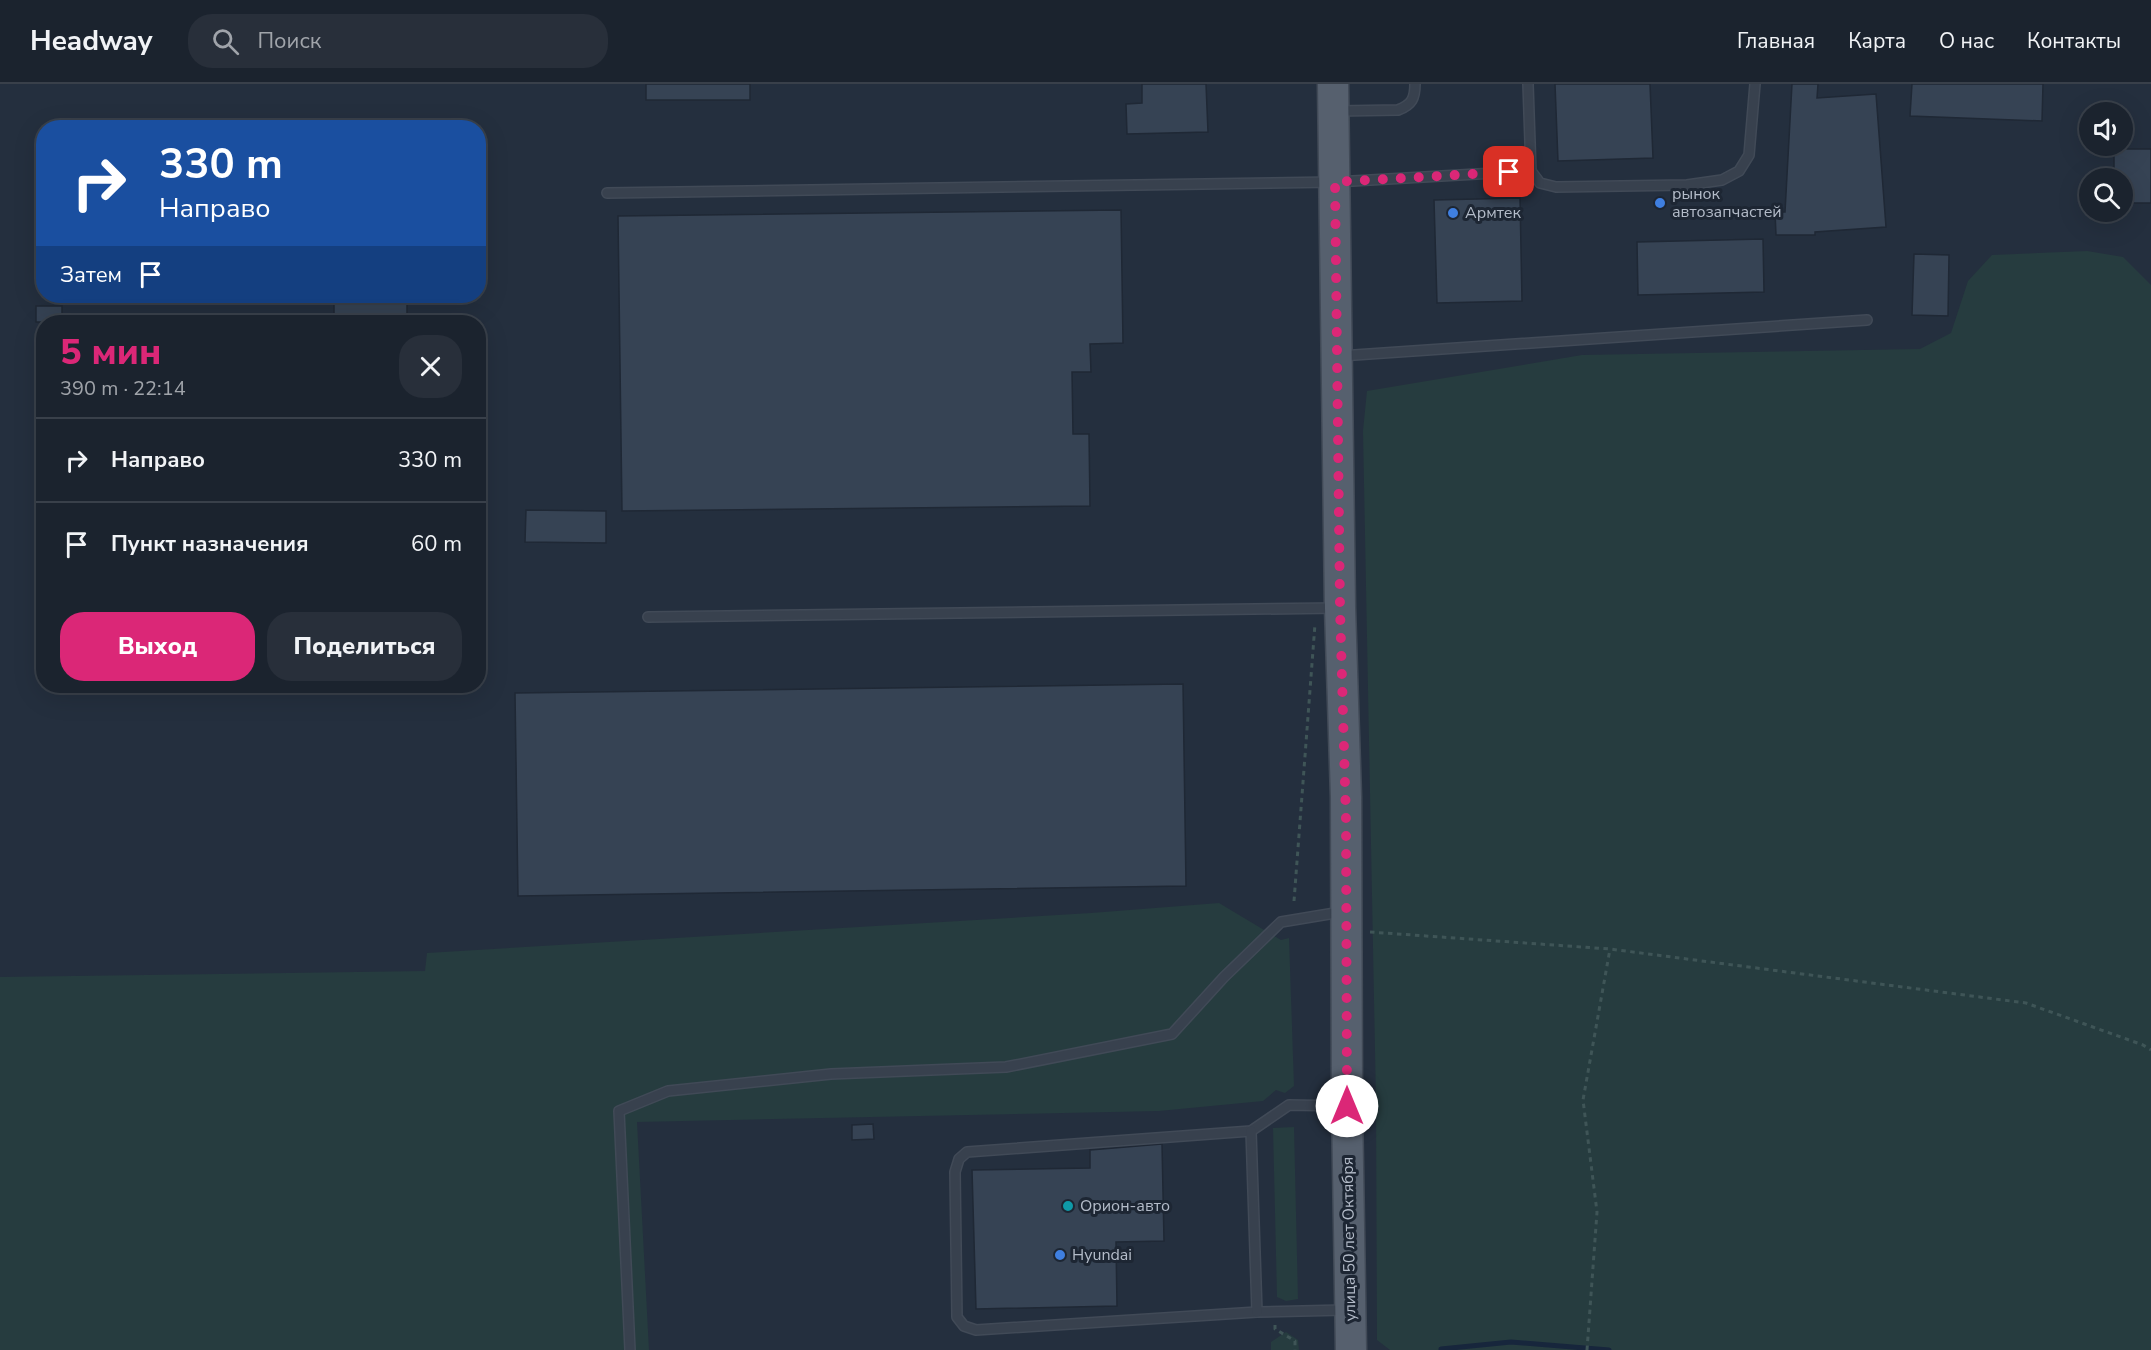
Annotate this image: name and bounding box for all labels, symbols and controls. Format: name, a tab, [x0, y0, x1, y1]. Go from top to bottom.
search box	[188, 14, 608, 68]
text: Headway	[30, 22, 152, 60]
icon: search	[209, 25, 242, 58]
text: Поиск	[257, 26, 321, 56]
text: Главная	[1737, 27, 1815, 55]
text: Карта	[1848, 27, 1906, 55]
text: О нас	[1939, 27, 1994, 55]
text: Контакты	[2027, 27, 2121, 55]
map controls	[2079, 102, 2133, 222]
button: sound	[2079, 102, 2133, 156]
text: 330 m	[159, 136, 283, 193]
icon: right	[60, 144, 138, 222]
pin	[1483, 146, 1534, 197]
icon: arrive	[1492, 155, 1525, 188]
button: search	[2079, 168, 2133, 222]
place label: рынок автозапчастей	[1672, 183, 1782, 223]
text: Направо	[159, 190, 270, 227]
marker: рынок автозапчастей	[1653, 196, 1667, 210]
place label: Армтек	[1465, 202, 1521, 224]
marker: Армтек	[1446, 206, 1460, 220]
icon: arrive	[134, 258, 167, 291]
text: Затем	[60, 260, 122, 290]
text: 5 мин	[60, 328, 161, 377]
button: close	[399, 335, 462, 398]
text: 390 m · 22:14	[60, 375, 186, 402]
icon: right	[60, 444, 93, 477]
text: Направо	[111, 445, 205, 475]
text: 330 m	[398, 445, 462, 475]
icon: arrive	[60, 528, 93, 561]
text: Пункт назначения	[111, 529, 309, 559]
text: 60 m	[411, 529, 462, 559]
button: Выход	[60, 612, 255, 681]
button: Поделиться	[267, 612, 462, 681]
position arrow	[1315, 1074, 1379, 1138]
street label: улица 50 лет Октября	[1337, 1156, 1361, 1322]
place label: Орион-авто	[1080, 1195, 1170, 1217]
marker: Орион-авто	[1061, 1199, 1075, 1213]
place label: Hyundai	[1072, 1244, 1132, 1266]
marker: Hyundai	[1053, 1248, 1067, 1262]

